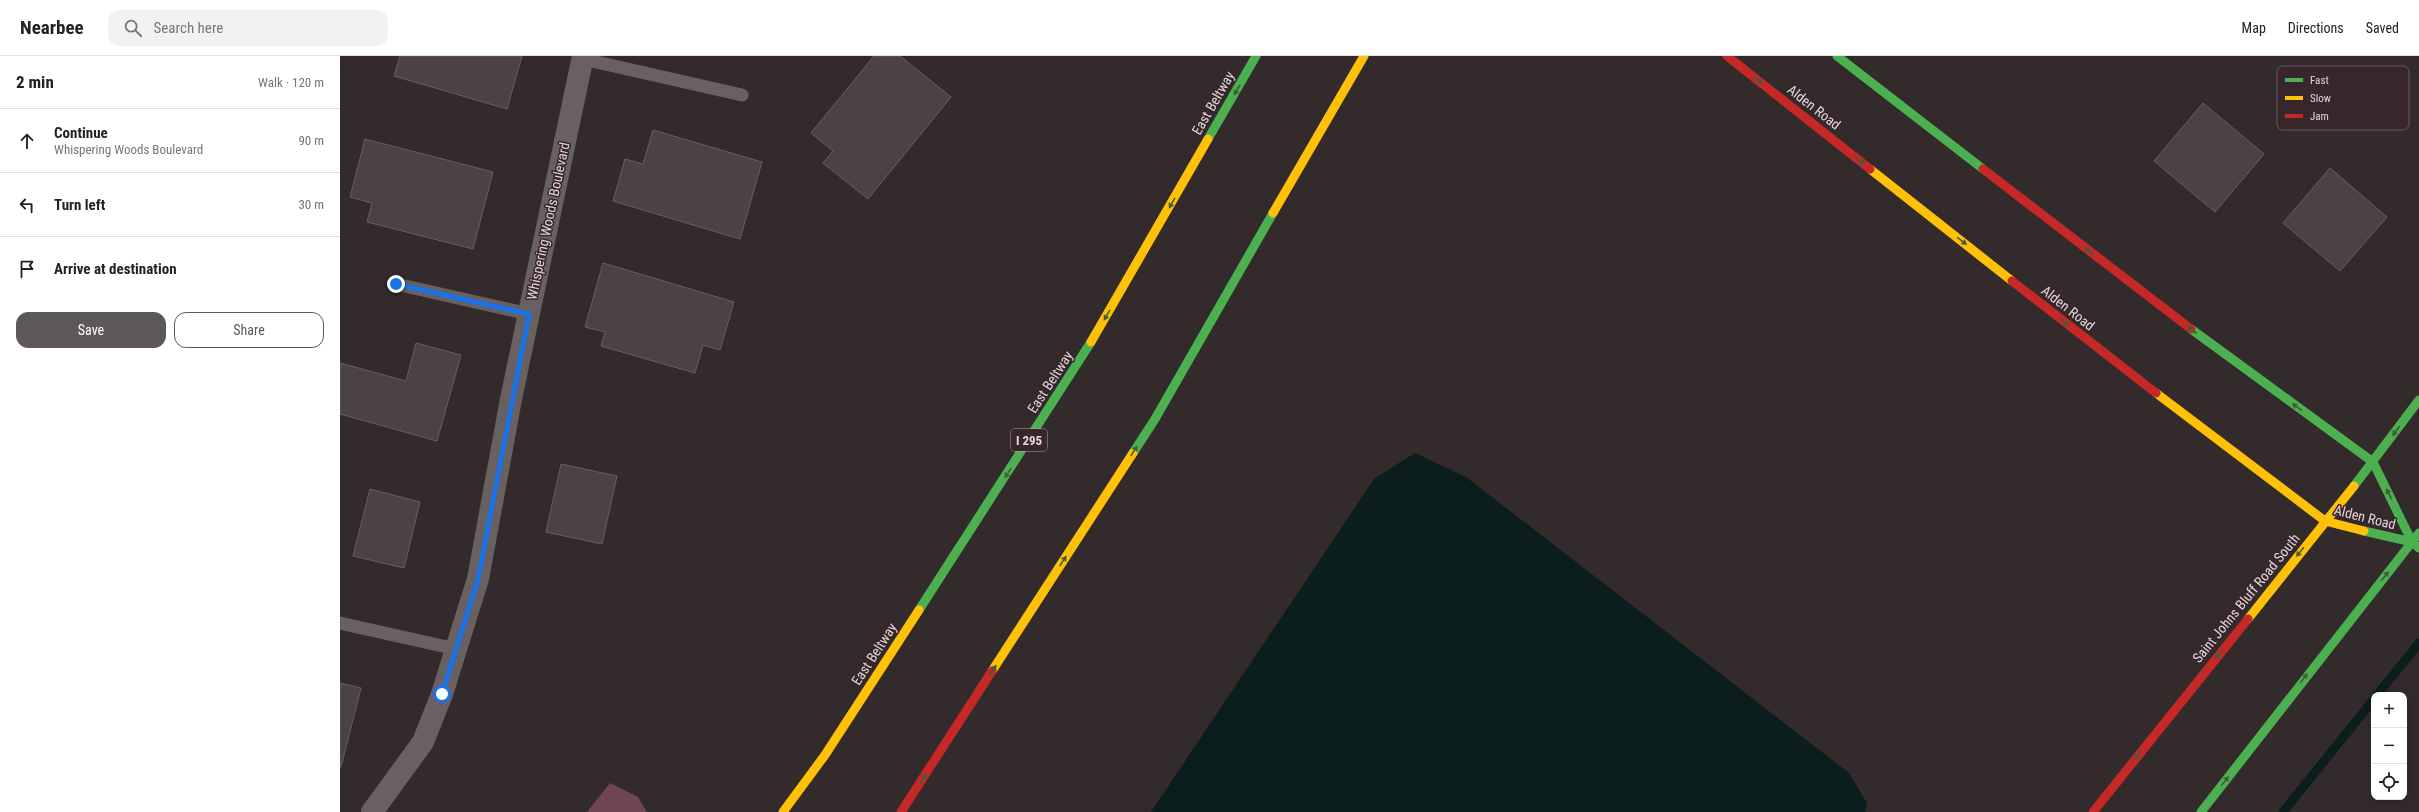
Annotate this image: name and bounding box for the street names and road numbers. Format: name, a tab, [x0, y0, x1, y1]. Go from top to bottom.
street label: East Beltway	[1188, 68, 1238, 138]
street label: Alden Road	[1784, 81, 1844, 133]
street label: Whispering Woods Boulevard	[523, 141, 573, 301]
street label: Alden Road	[2038, 282, 2098, 334]
street label: East Beltway	[1024, 348, 1076, 416]
road number: I 295	[1011, 429, 1047, 451]
street label: Alden Road	[2333, 502, 2397, 532]
street label: Saint Johns Bluff Road South	[2189, 530, 2303, 666]
street label: East Beltway	[848, 620, 900, 688]

